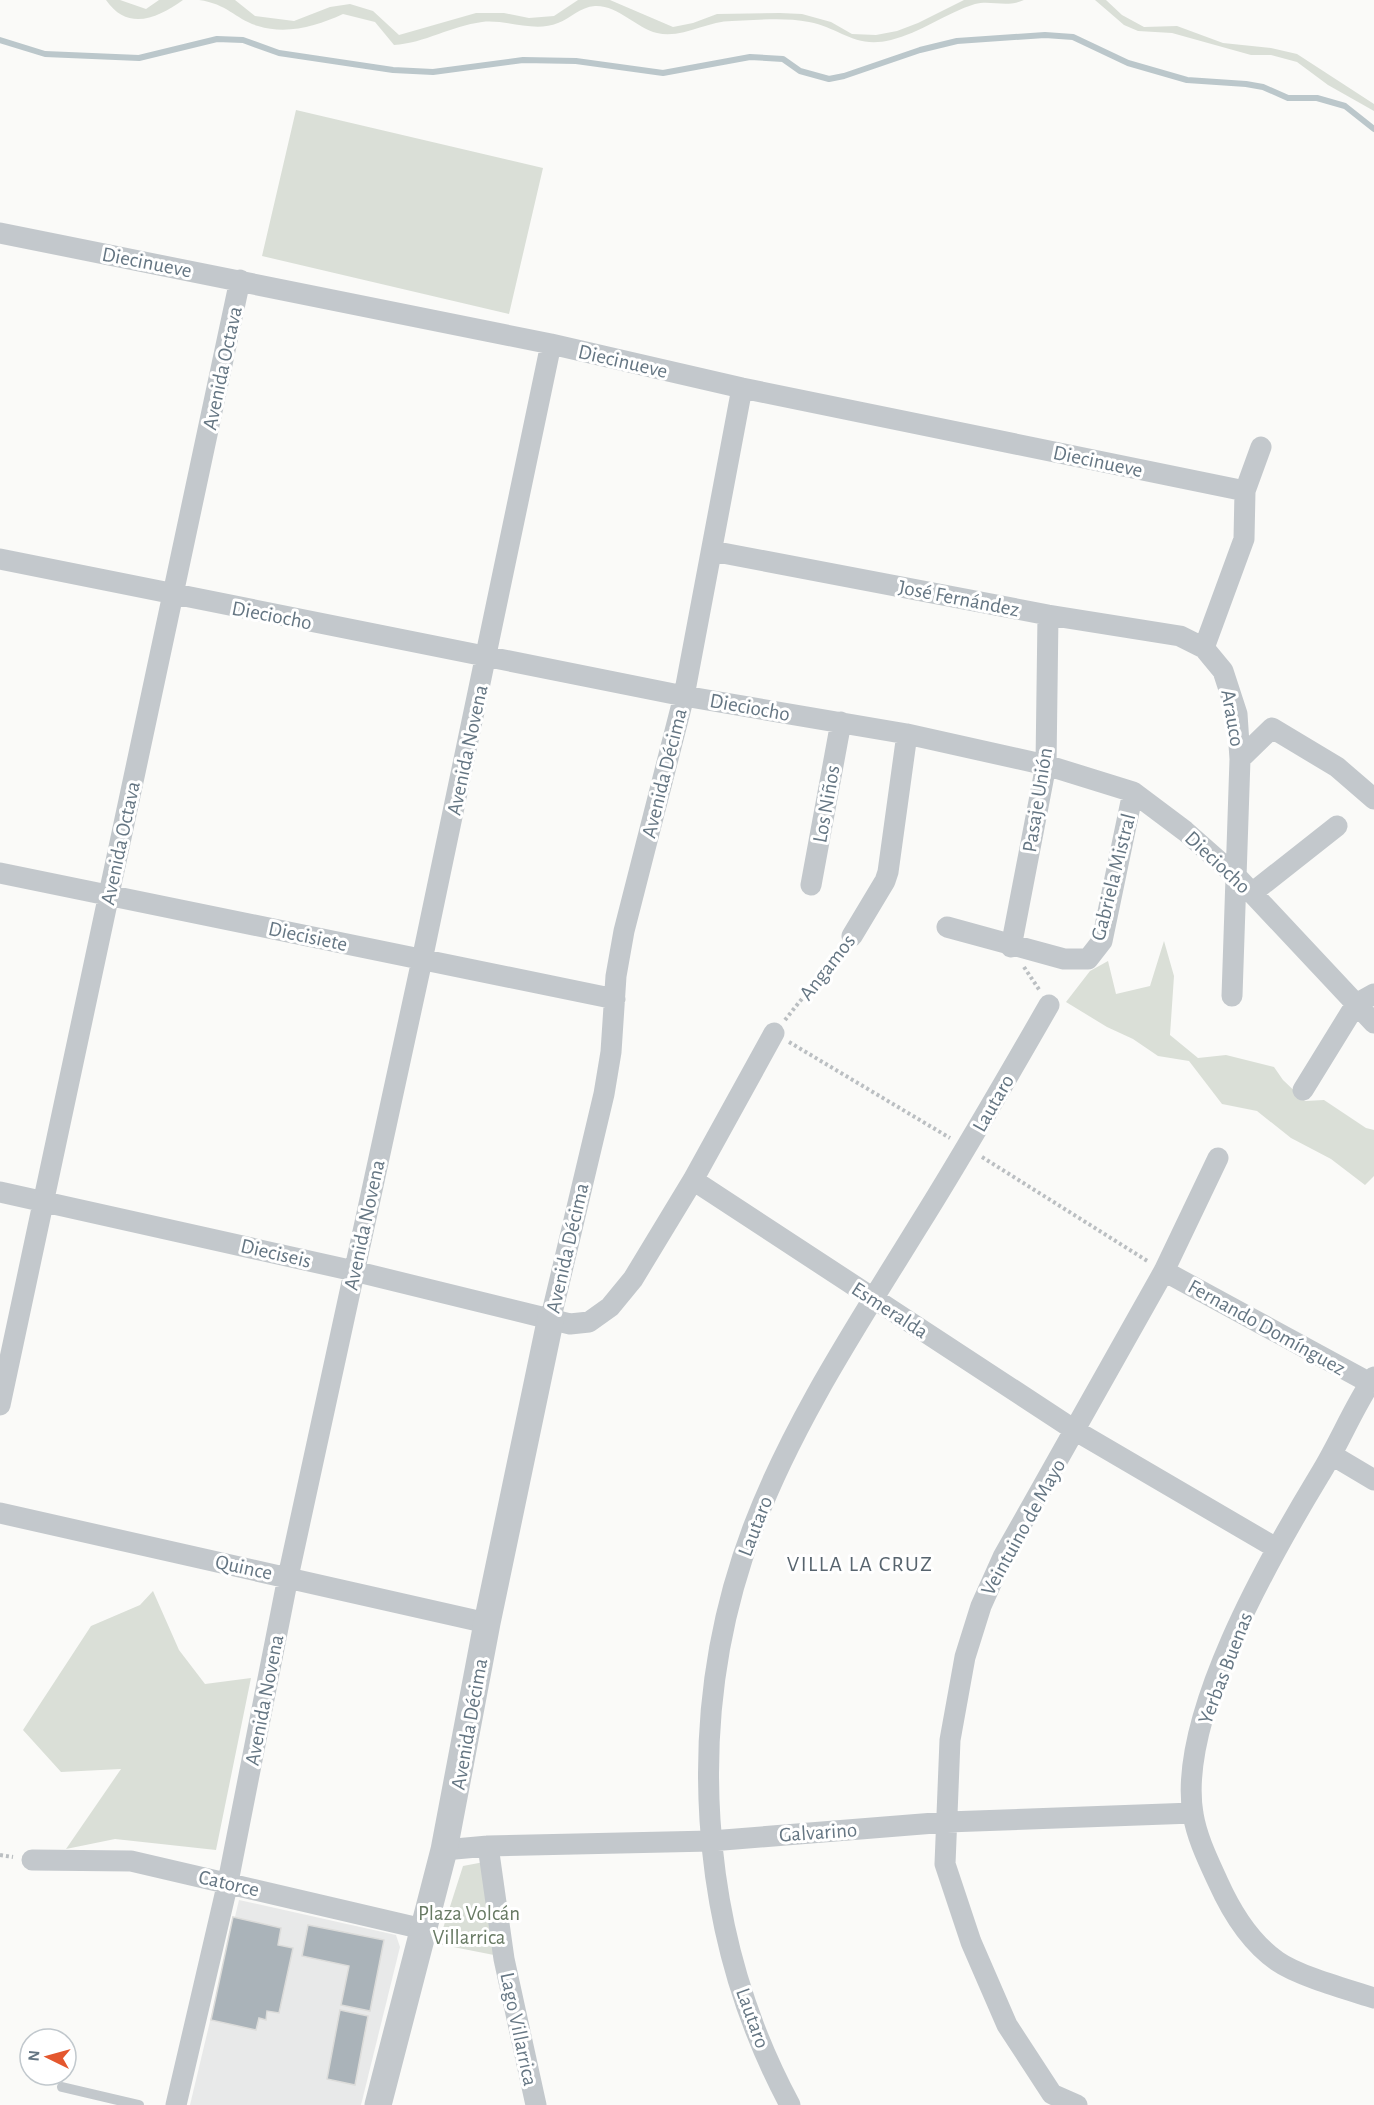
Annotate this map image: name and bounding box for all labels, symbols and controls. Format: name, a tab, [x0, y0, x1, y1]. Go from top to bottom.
street label: Diecinueve	[100, 244, 194, 281]
street label: Avenida Octava	[199, 304, 246, 432]
street label: Diecinueve	[576, 341, 670, 382]
street label: Diecinueve	[1051, 442, 1145, 481]
street label: José Fernández	[897, 576, 1021, 620]
street label: Dieciocho	[230, 597, 314, 634]
street label: Avenida Novena	[443, 683, 492, 817]
street label: Arauco	[1217, 688, 1248, 748]
street label: Dieciocho	[708, 690, 792, 725]
street label: Avenida Décima	[638, 706, 691, 840]
street label: Pasaje Unión	[1019, 746, 1056, 854]
street label: Los Niños	[809, 764, 844, 844]
street label: Avenida Octava	[97, 779, 144, 907]
street label: Gabriela Mistral	[1088, 811, 1139, 943]
street label: Dieciocho	[1181, 827, 1254, 898]
street label: Diecisiete	[267, 918, 349, 955]
street label: Angamos	[795, 930, 859, 1004]
street label: Lautaro	[969, 1071, 1018, 1136]
street label: Avenida Novena	[340, 1158, 389, 1292]
street label: Avenida Décima	[542, 1181, 593, 1315]
street label: Dieciseis	[239, 1235, 313, 1272]
street label: Fernando Domínguez	[1185, 1276, 1349, 1379]
street label: Esmeralda	[848, 1278, 932, 1343]
street label: Veintuino de Mayo	[977, 1455, 1070, 1599]
street label: Lautaro	[734, 1493, 776, 1559]
street label: Quince	[213, 1551, 274, 1584]
district label: VILLA LA CRUZ	[787, 1553, 933, 1575]
street label: Yerbas Buenas	[1195, 1609, 1256, 1727]
street label: Avenida Novena	[242, 1633, 288, 1767]
street label: Avenida Décima	[448, 1657, 491, 1791]
street label: Galvarino	[778, 1819, 858, 1846]
street label: Catorce	[196, 1866, 261, 1901]
park label: Plaza Volcán Villarrica	[418, 1903, 520, 1948]
street label: Lago Villarrica	[496, 1970, 541, 2088]
street label: Lautaro	[732, 1985, 773, 2051]
north arrow	[18, 2027, 78, 2087]
text: N	[26, 2050, 43, 2062]

